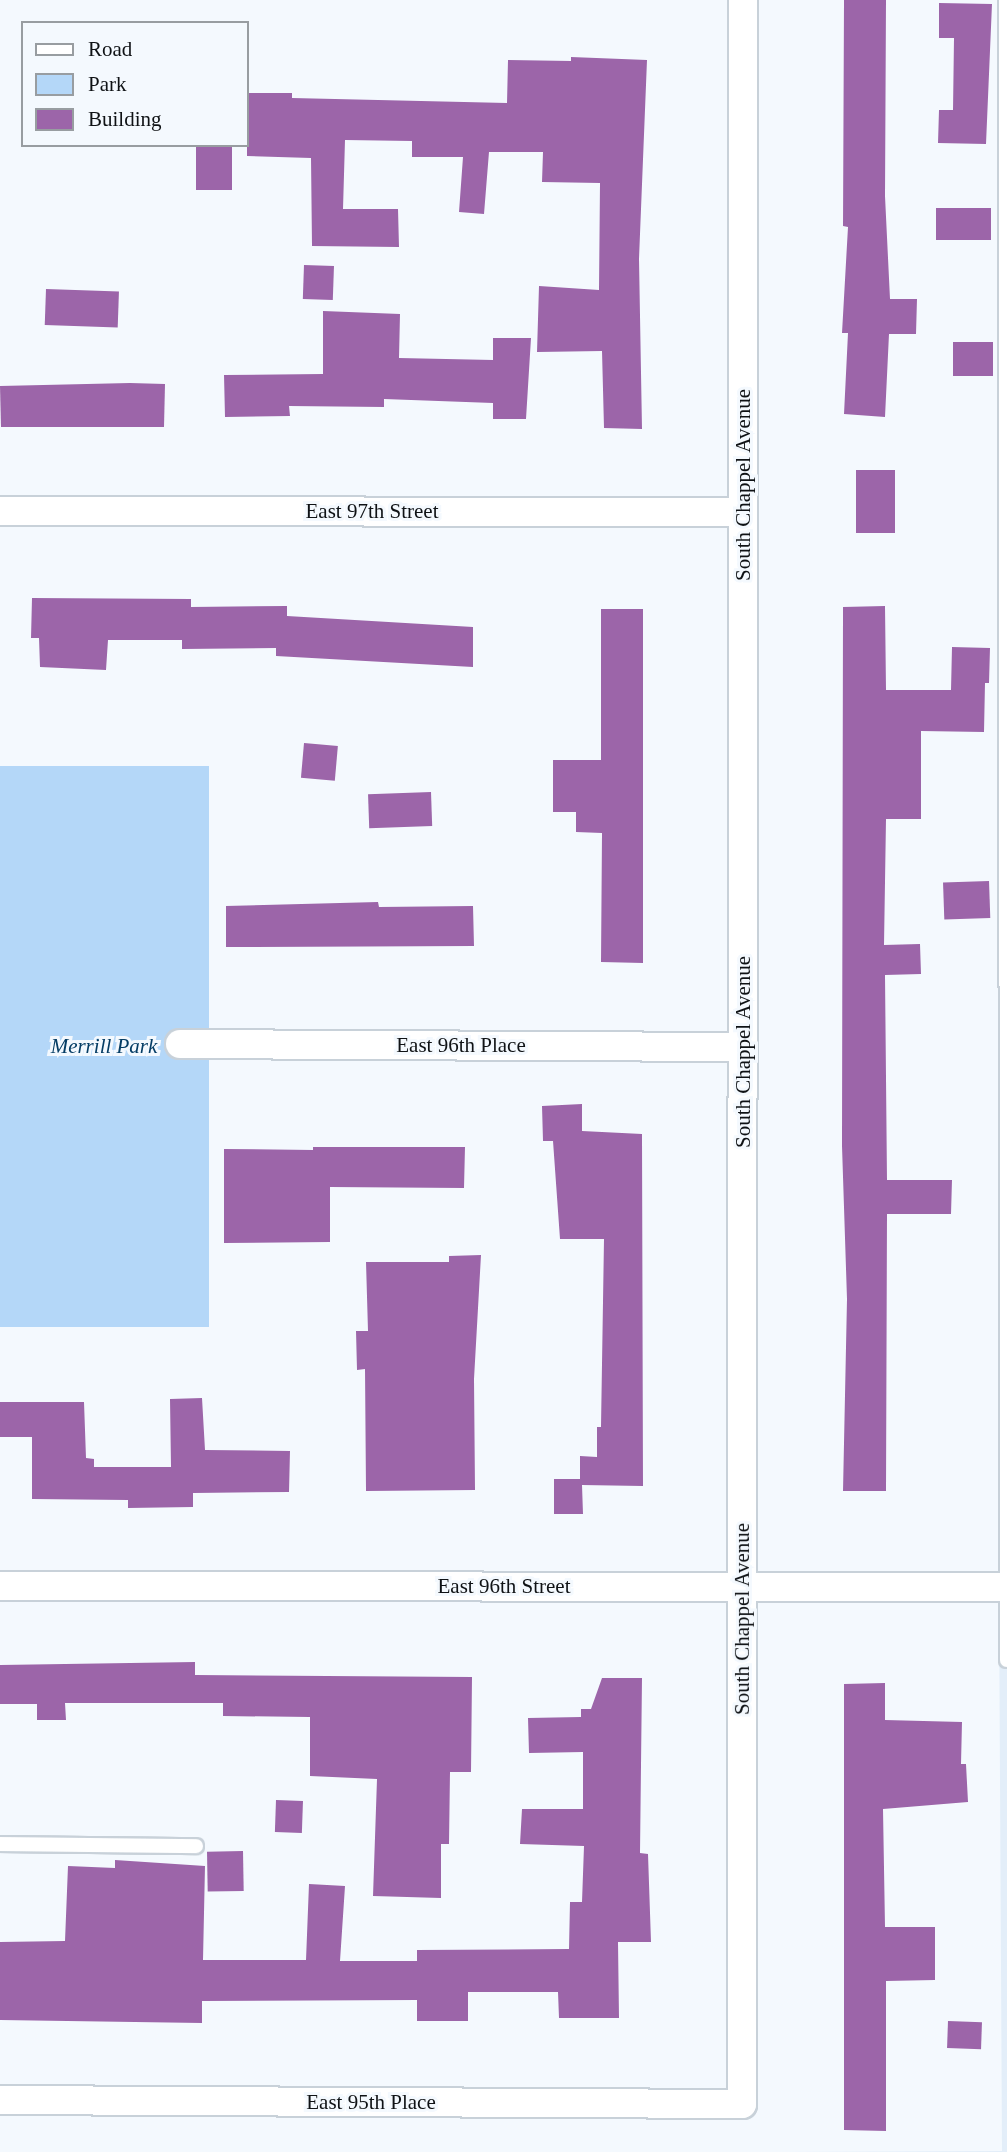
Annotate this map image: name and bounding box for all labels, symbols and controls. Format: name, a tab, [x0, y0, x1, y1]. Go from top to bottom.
legend	[21, 21, 248, 147]
text: Road	[88, 37, 132, 61]
text: Park	[88, 72, 127, 96]
text: Building	[88, 107, 162, 131]
street label: South Chappel Avenue	[730, 388, 756, 582]
street label: East 97th Street	[306, 498, 438, 524]
street label: South Chappel Avenue	[730, 955, 756, 1149]
street label: East 96th Place	[396, 1032, 526, 1058]
park label: Merrill Park	[51, 1033, 157, 1059]
street label: South Chappel Avenue	[729, 1522, 755, 1716]
street label: East 96th Street	[438, 1573, 570, 1599]
street label: East 95th Place	[306, 2089, 436, 2115]

